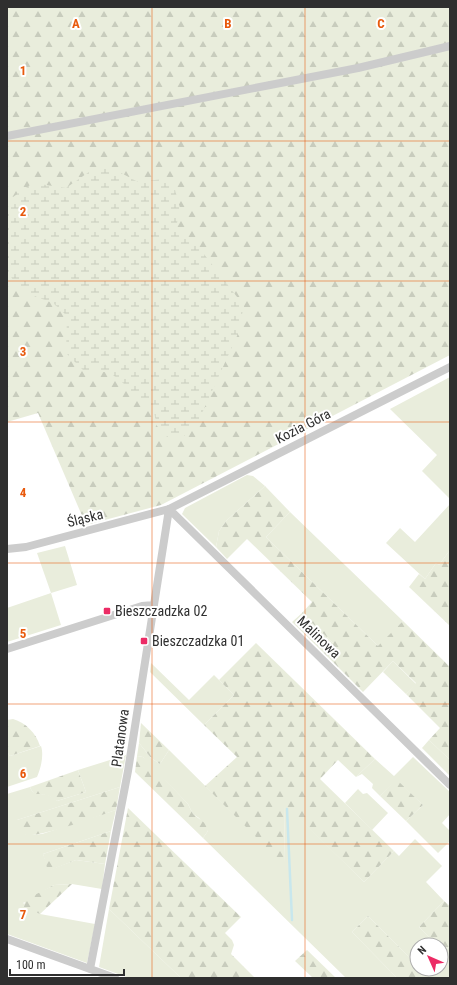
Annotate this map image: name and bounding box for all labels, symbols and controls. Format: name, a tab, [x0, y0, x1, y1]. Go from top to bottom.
text: A	[72, 16, 80, 31]
text: B	[224, 16, 232, 31]
text: C	[377, 16, 385, 31]
text: 1	[20, 63, 26, 78]
text: 2	[20, 204, 27, 219]
text: 3	[20, 344, 26, 359]
street label: Kozia Góra	[273, 405, 333, 447]
text: 4	[20, 485, 27, 500]
street label: Śląska	[65, 505, 105, 530]
place label: Bieszczadzka 02	[115, 603, 207, 619]
marker: Bieszczadzka 02	[102, 606, 112, 616]
street label: Malinowa	[294, 613, 344, 661]
text: 5	[20, 626, 27, 641]
place label: Bieszczadzka 01	[152, 633, 244, 649]
marker: Bieszczadzka 01	[139, 636, 149, 646]
street label: Platanowa	[108, 708, 132, 768]
text: 6	[20, 766, 27, 781]
text: 7	[20, 907, 27, 922]
north arrow	[409, 937, 449, 977]
text: N	[415, 943, 429, 957]
scale bar	[10, 951, 124, 977]
text: 100 m	[16, 958, 46, 972]

